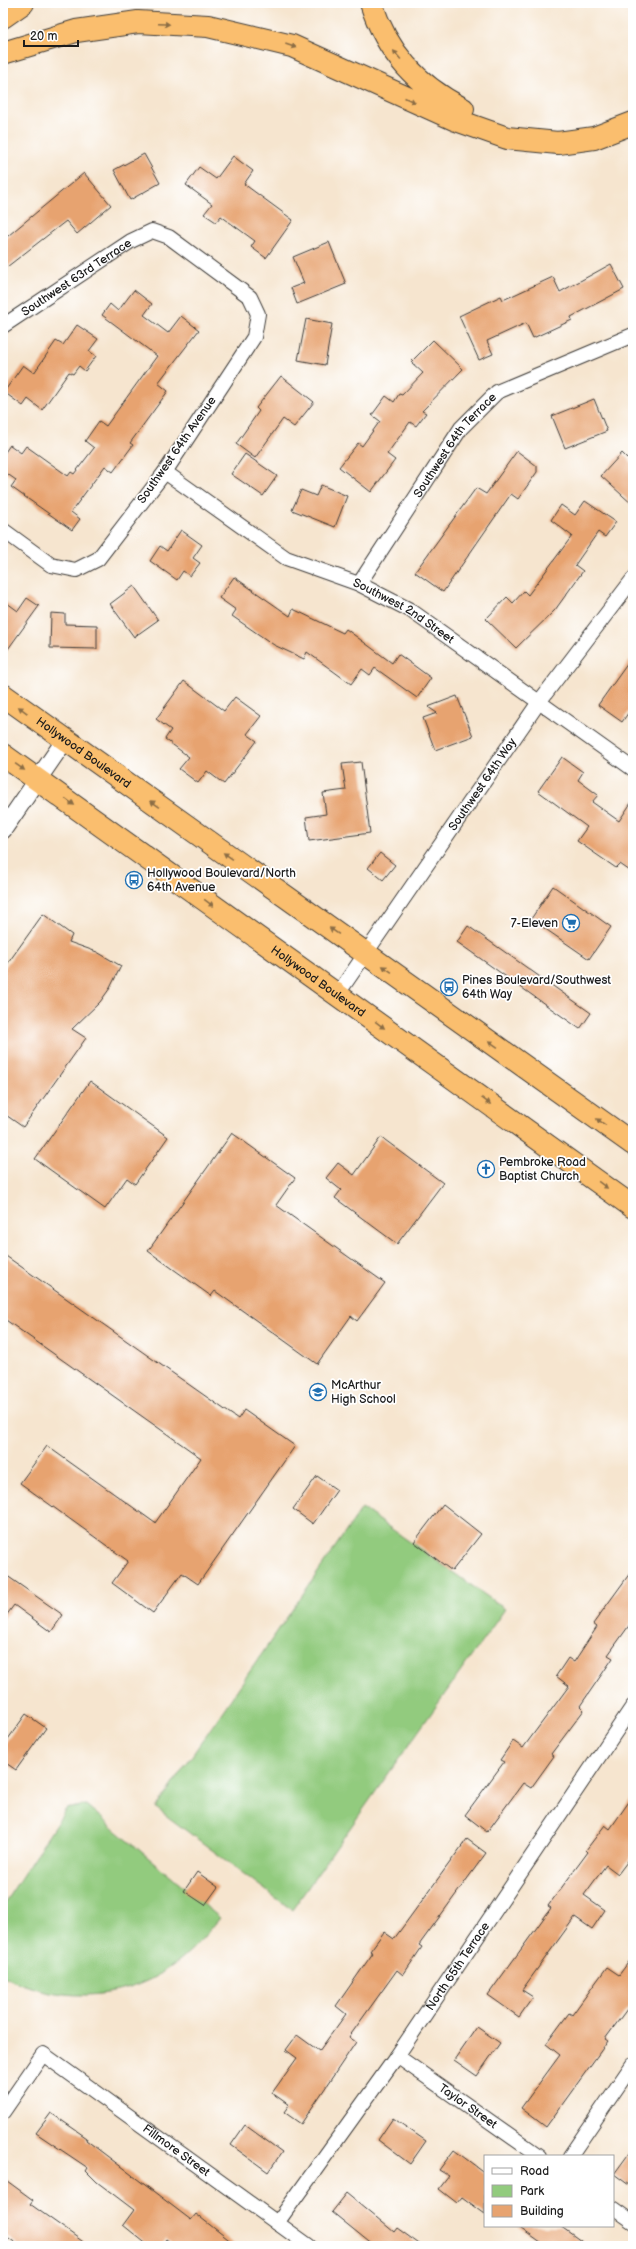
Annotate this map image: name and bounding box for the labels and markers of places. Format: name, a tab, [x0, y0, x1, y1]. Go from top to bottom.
place label: Hollywood Boulevard/North 64th Avenue	[147, 866, 296, 895]
bus stop icon: Hollywood Boulevard/North 64th Avenue	[124, 870, 144, 890]
supermarket icon: 7-Eleven	[561, 913, 581, 933]
place label: 7-Eleven	[511, 916, 558, 931]
place label: Pines Boulevard/Southwest 64th Way	[462, 973, 611, 1002]
bus stop icon: Pines Boulevard/Southwest 64th Way	[439, 977, 459, 997]
place label: Pembroke Road Baptist Church	[499, 1155, 586, 1184]
church icon: Pembroke Road Baptist Church	[476, 1159, 496, 1179]
place label: McArthur High School	[331, 1378, 396, 1407]
school or university icon: McArthur High School	[308, 1382, 328, 1402]

